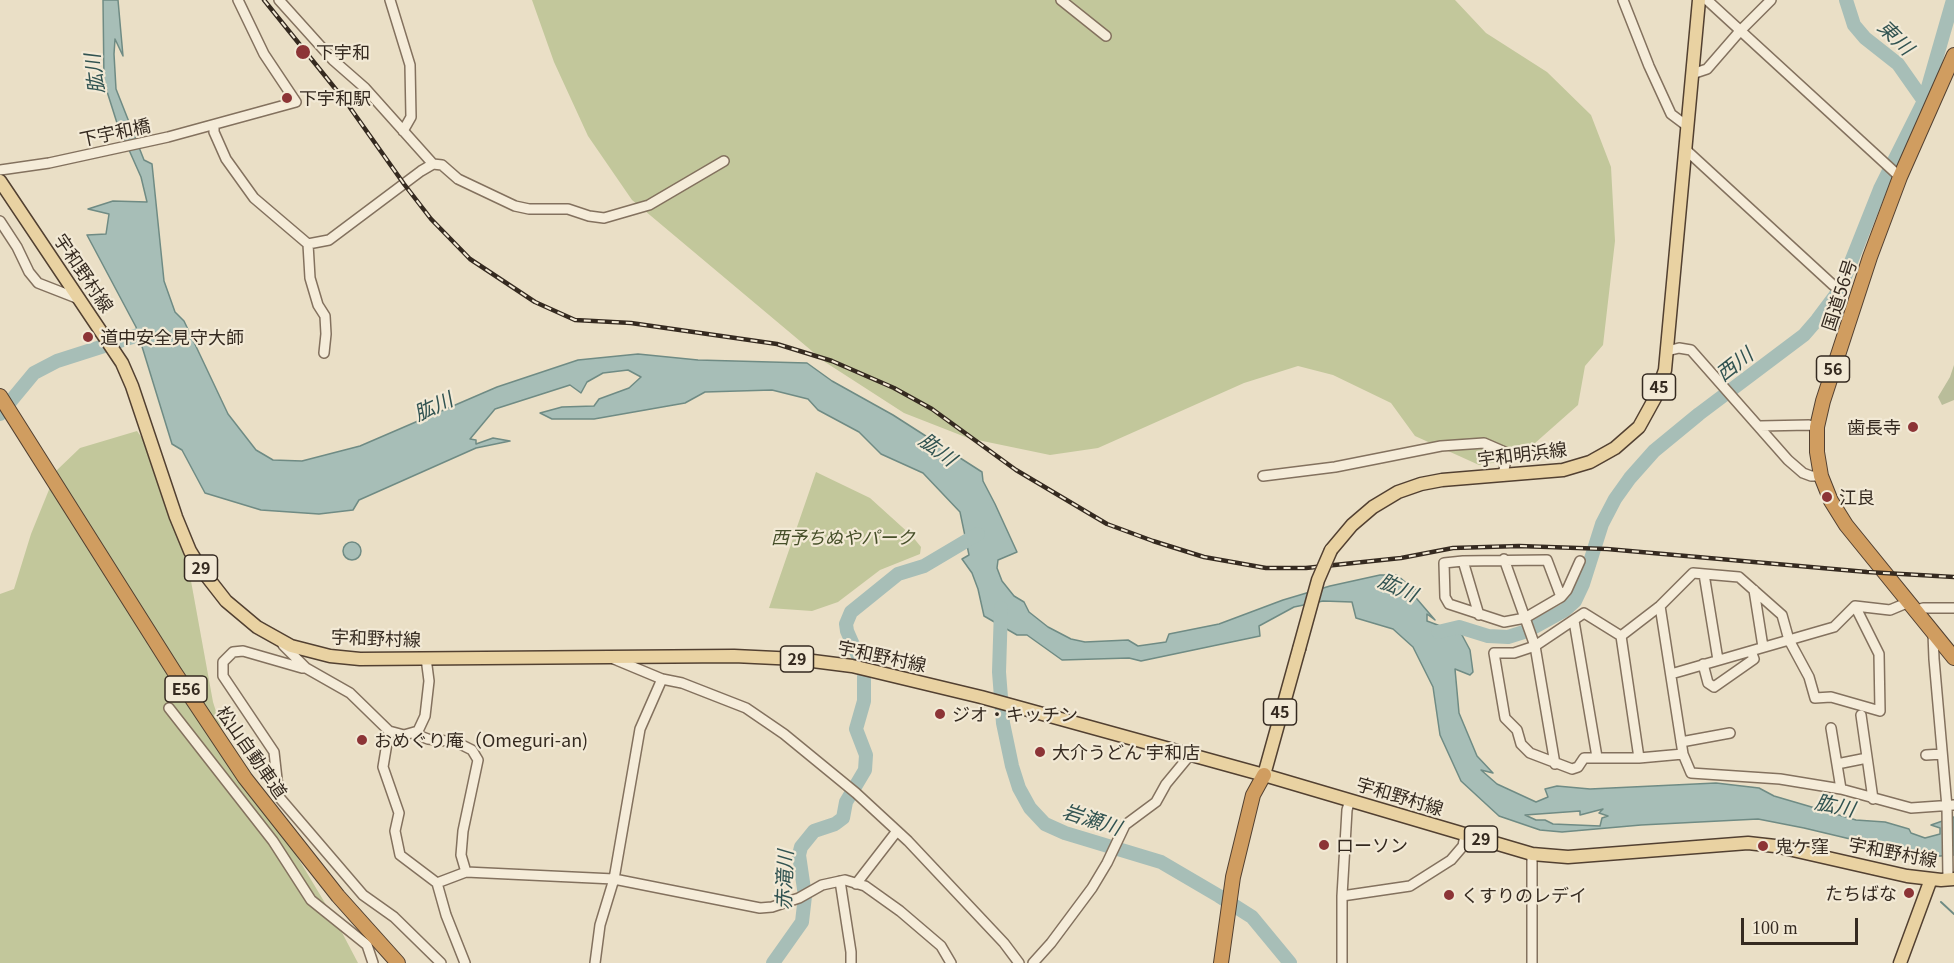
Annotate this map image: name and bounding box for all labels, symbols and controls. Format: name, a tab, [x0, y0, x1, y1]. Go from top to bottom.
water label: 東川	[1873, 14, 1919, 60]
place label: 下宇和	[316, 41, 370, 63]
marker: 下宇和	[294, 43, 312, 61]
water label: 肱川	[80, 53, 108, 95]
place label: 下宇和駅	[299, 87, 371, 109]
marker: 下宇和駅	[280, 91, 294, 105]
street label: 下宇和橋	[78, 114, 152, 150]
street label: 宇和野村線	[50, 230, 118, 316]
street label: 国道56号	[1817, 256, 1861, 334]
place label: 道中安全見守大師	[100, 326, 244, 348]
marker: 道中安全見守大師	[81, 330, 95, 344]
water label: 西川	[1711, 342, 1757, 386]
road number: 56	[1816, 356, 1850, 382]
road number: 45	[1642, 374, 1676, 400]
water label: 肱川	[410, 387, 456, 425]
place label: 歯長寺	[1847, 416, 1901, 438]
marker: 歯長寺	[1906, 420, 1920, 434]
water label: 肱川	[915, 427, 961, 471]
street label: 宇和明浜線	[1476, 438, 1568, 470]
place label: 江良	[1839, 486, 1875, 508]
marker: 江良	[1820, 490, 1834, 504]
park label: 西予ちぬやパーク	[771, 526, 915, 548]
road number: 29	[184, 555, 218, 581]
water label: 肱川	[1375, 568, 1421, 606]
street label: 宇和野村線	[331, 626, 421, 650]
street label: 宇和野村線	[836, 636, 928, 676]
road number: 29	[780, 646, 814, 672]
road number: E56	[165, 676, 207, 702]
road number: 45	[1264, 699, 1296, 725]
street label: 松山自動車道	[212, 702, 292, 802]
place label: ジオ・キッチン	[952, 703, 1078, 725]
marker: ジオ・キッチン	[933, 707, 947, 721]
place label: おめぐり庵（Omeguri-an)	[374, 729, 588, 751]
marker: おめぐり庵（Omeguri-an)	[355, 733, 369, 747]
place label: 大介うどん 宇和店	[1052, 741, 1200, 763]
marker: 大介うどん 宇和店	[1033, 745, 1047, 759]
street label: 宇和野村線	[1354, 773, 1446, 819]
water label: 肱川	[1813, 789, 1857, 821]
water label: 岩瀬川	[1060, 798, 1124, 840]
road number: 29	[1464, 826, 1498, 852]
street label: 宇和野村線	[1847, 833, 1939, 871]
place label: ローソン	[1336, 834, 1408, 856]
place label: 鬼ケ窪	[1775, 835, 1829, 857]
marker: ローソン	[1317, 838, 1331, 852]
marker: 鬼ケ窪	[1756, 839, 1770, 853]
water label: 赤滝川	[771, 850, 797, 910]
place label: たちばな	[1825, 882, 1897, 904]
place label: くすりのレデイ	[1461, 884, 1587, 906]
marker: たちばな	[1902, 886, 1916, 900]
marker: くすりのレデイ	[1442, 888, 1456, 902]
scale bar	[1744, 906, 1861, 944]
text: 100 m	[1752, 918, 1798, 938]

